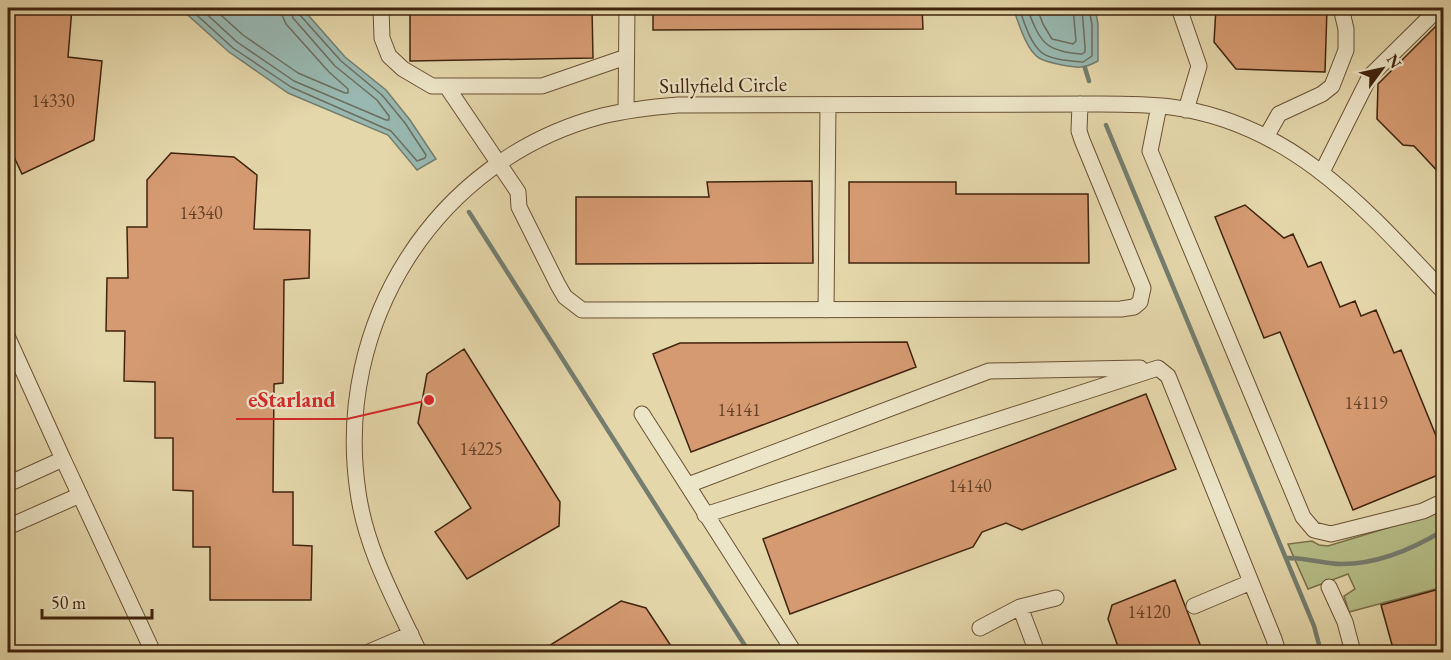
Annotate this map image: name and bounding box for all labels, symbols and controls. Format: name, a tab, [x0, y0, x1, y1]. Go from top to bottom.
north arrow	[1352, 39, 1412, 99]
text: N	[1382, 50, 1407, 72]
street label: Sullyfield Circle	[659, 70, 787, 99]
house number: 14330	[31, 89, 75, 112]
house number: 14340	[179, 201, 223, 224]
callout: eStarland	[236, 379, 347, 419]
text: eStarland	[248, 385, 336, 414]
house number: 14119	[1344, 391, 1388, 414]
house number: 14141	[717, 398, 761, 421]
house number: 14225	[459, 437, 503, 460]
house number: 14140	[948, 474, 992, 497]
scale bar	[42, 582, 152, 620]
text: 50 m	[51, 591, 86, 614]
house number: 14120	[1127, 600, 1171, 623]

